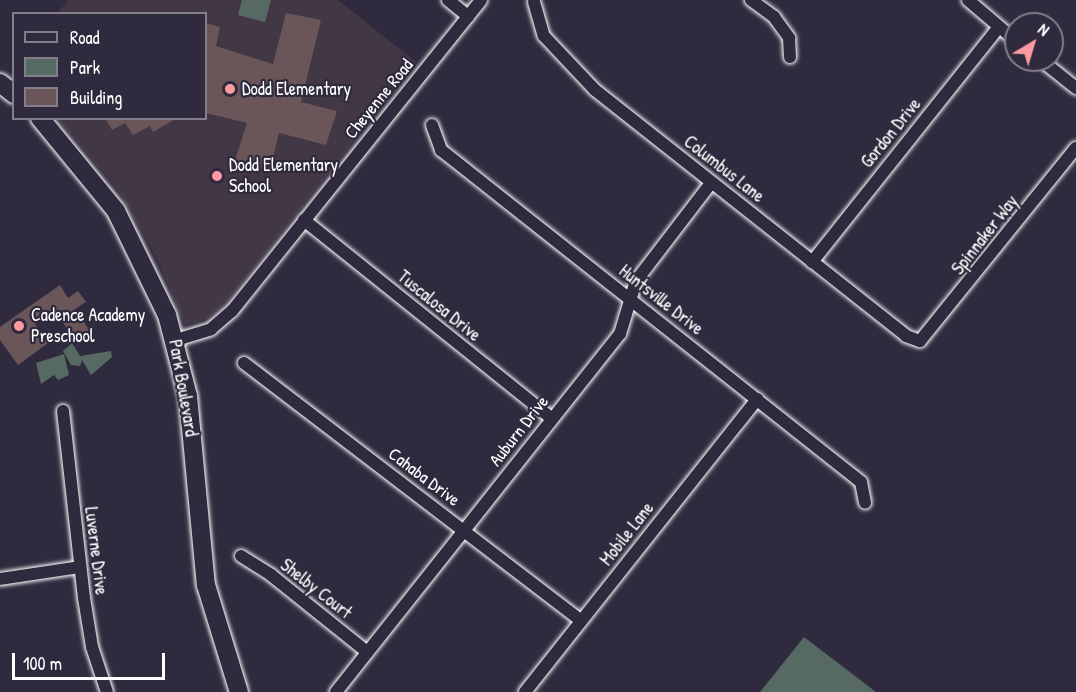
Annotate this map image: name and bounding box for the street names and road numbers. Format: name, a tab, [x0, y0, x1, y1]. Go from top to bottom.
street label: Cheyenne Road	[340, 55, 418, 143]
street label: Gordon Drive	[856, 94, 926, 172]
street label: Columbus Lane	[679, 131, 769, 207]
street label: Spinnaker Way	[947, 191, 1023, 279]
street label: Huntsville Drive	[615, 260, 707, 340]
street label: Tuscalosa Drive	[393, 266, 485, 346]
street label: Park Boulevard	[164, 338, 202, 438]
street label: Auburn Drive	[485, 391, 553, 471]
street label: Cahaba Drive	[384, 443, 464, 511]
street label: Mobile Lane	[596, 498, 658, 570]
street label: Luverne Drive	[80, 506, 112, 596]
street label: Shelby Court	[276, 555, 356, 623]

